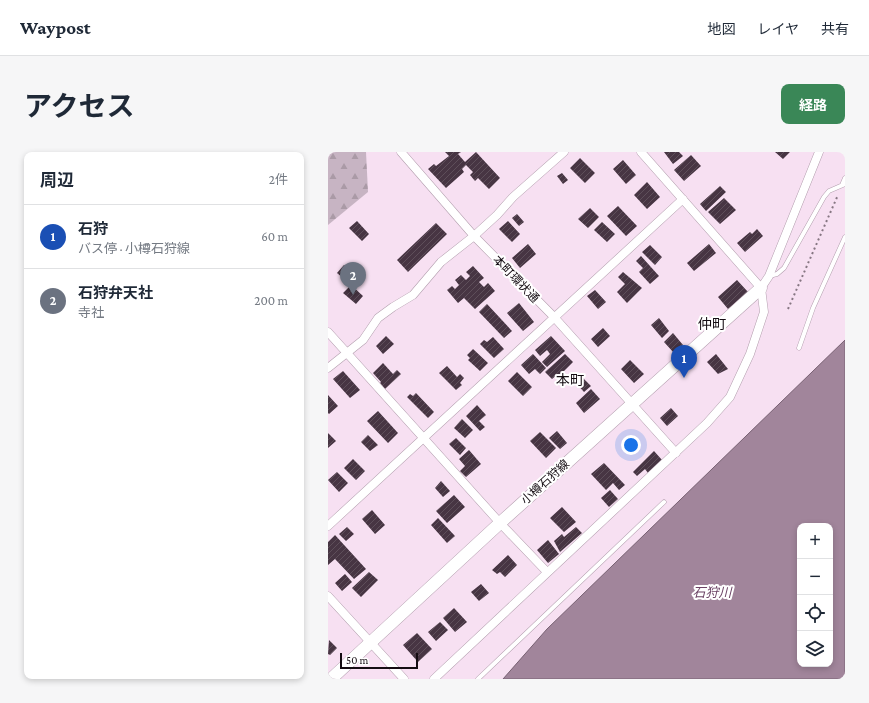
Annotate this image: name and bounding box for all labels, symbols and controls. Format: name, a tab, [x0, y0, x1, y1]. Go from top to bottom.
text: Waypost	[20, 17, 91, 38]
text: 地図	[707, 21, 735, 37]
text: レイヤ	[757, 21, 799, 37]
text: 共有	[821, 21, 849, 37]
button: 経路	[781, 84, 845, 124]
text: アクセス	[24, 91, 135, 122]
text: 周辺	[40, 171, 74, 190]
text: 2件	[269, 172, 288, 187]
text: 石狩	[78, 221, 108, 237]
text: 1	[51, 229, 55, 244]
text: 60 m	[261, 229, 288, 244]
text: バス停 · 小樽石狩線	[78, 241, 190, 256]
street label: 本町環状通	[490, 253, 542, 305]
pin: 2	[340, 262, 366, 295]
text: 石狩弁天社	[78, 285, 153, 301]
text: 2	[50, 293, 56, 308]
text: 200 m	[254, 293, 288, 308]
text: 寺社	[78, 305, 104, 320]
district label: 仲町	[698, 316, 726, 332]
pin: 1	[671, 345, 697, 378]
district label: 本町	[556, 372, 584, 388]
your location	[621, 435, 641, 455]
street label: 小樽石狩線	[518, 457, 572, 507]
map controls	[797, 523, 833, 667]
button: +	[797, 523, 833, 559]
button: −	[797, 559, 833, 595]
water label: 石狩川	[692, 585, 733, 600]
button: locate	[797, 595, 833, 631]
button: layers	[797, 631, 833, 667]
scale bar	[340, 651, 418, 670]
text: 50 m	[346, 654, 368, 666]

